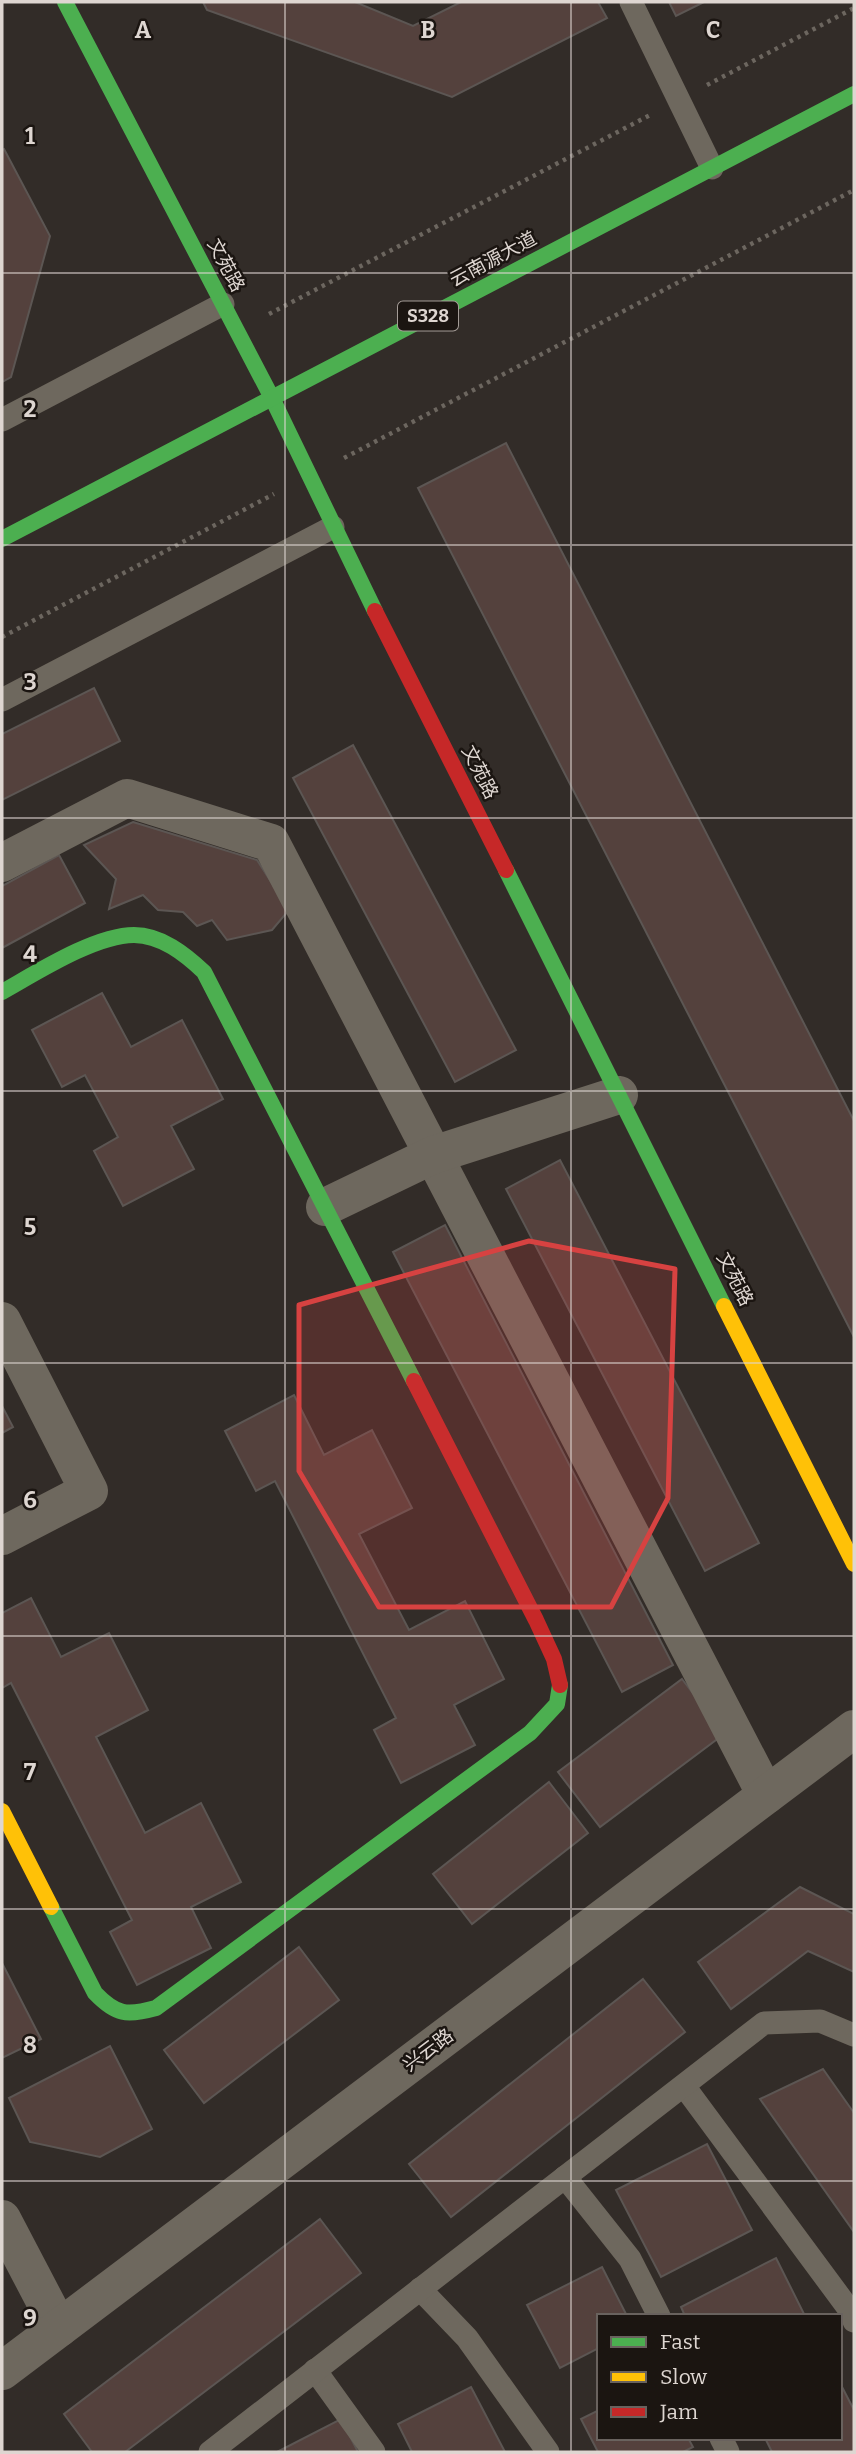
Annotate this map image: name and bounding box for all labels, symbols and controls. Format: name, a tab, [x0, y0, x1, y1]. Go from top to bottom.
text: A	[135, 16, 152, 44]
text: B	[421, 16, 435, 44]
text: C	[706, 16, 720, 44]
text: 1	[25, 122, 35, 150]
street label: 云南源大道	[446, 227, 540, 291]
street label: 文苑路	[202, 234, 250, 296]
road number: S328	[398, 302, 458, 330]
text: 2	[24, 395, 37, 423]
text: 3	[23, 668, 37, 696]
street label: 文苑路	[457, 741, 503, 803]
text: 4	[23, 940, 37, 968]
text: 5	[24, 1213, 36, 1241]
street label: 文苑路	[712, 1248, 758, 1310]
text: 6	[23, 1486, 37, 1514]
text: 7	[24, 1758, 37, 1786]
street label: 兴云路	[398, 2024, 458, 2076]
text: 8	[23, 2031, 37, 2059]
text: 9	[23, 2304, 37, 2332]
legend	[597, 2314, 842, 2440]
text: Fast	[660, 2329, 701, 2355]
text: Slow	[660, 2364, 707, 2390]
text: Jam	[659, 2399, 698, 2425]

